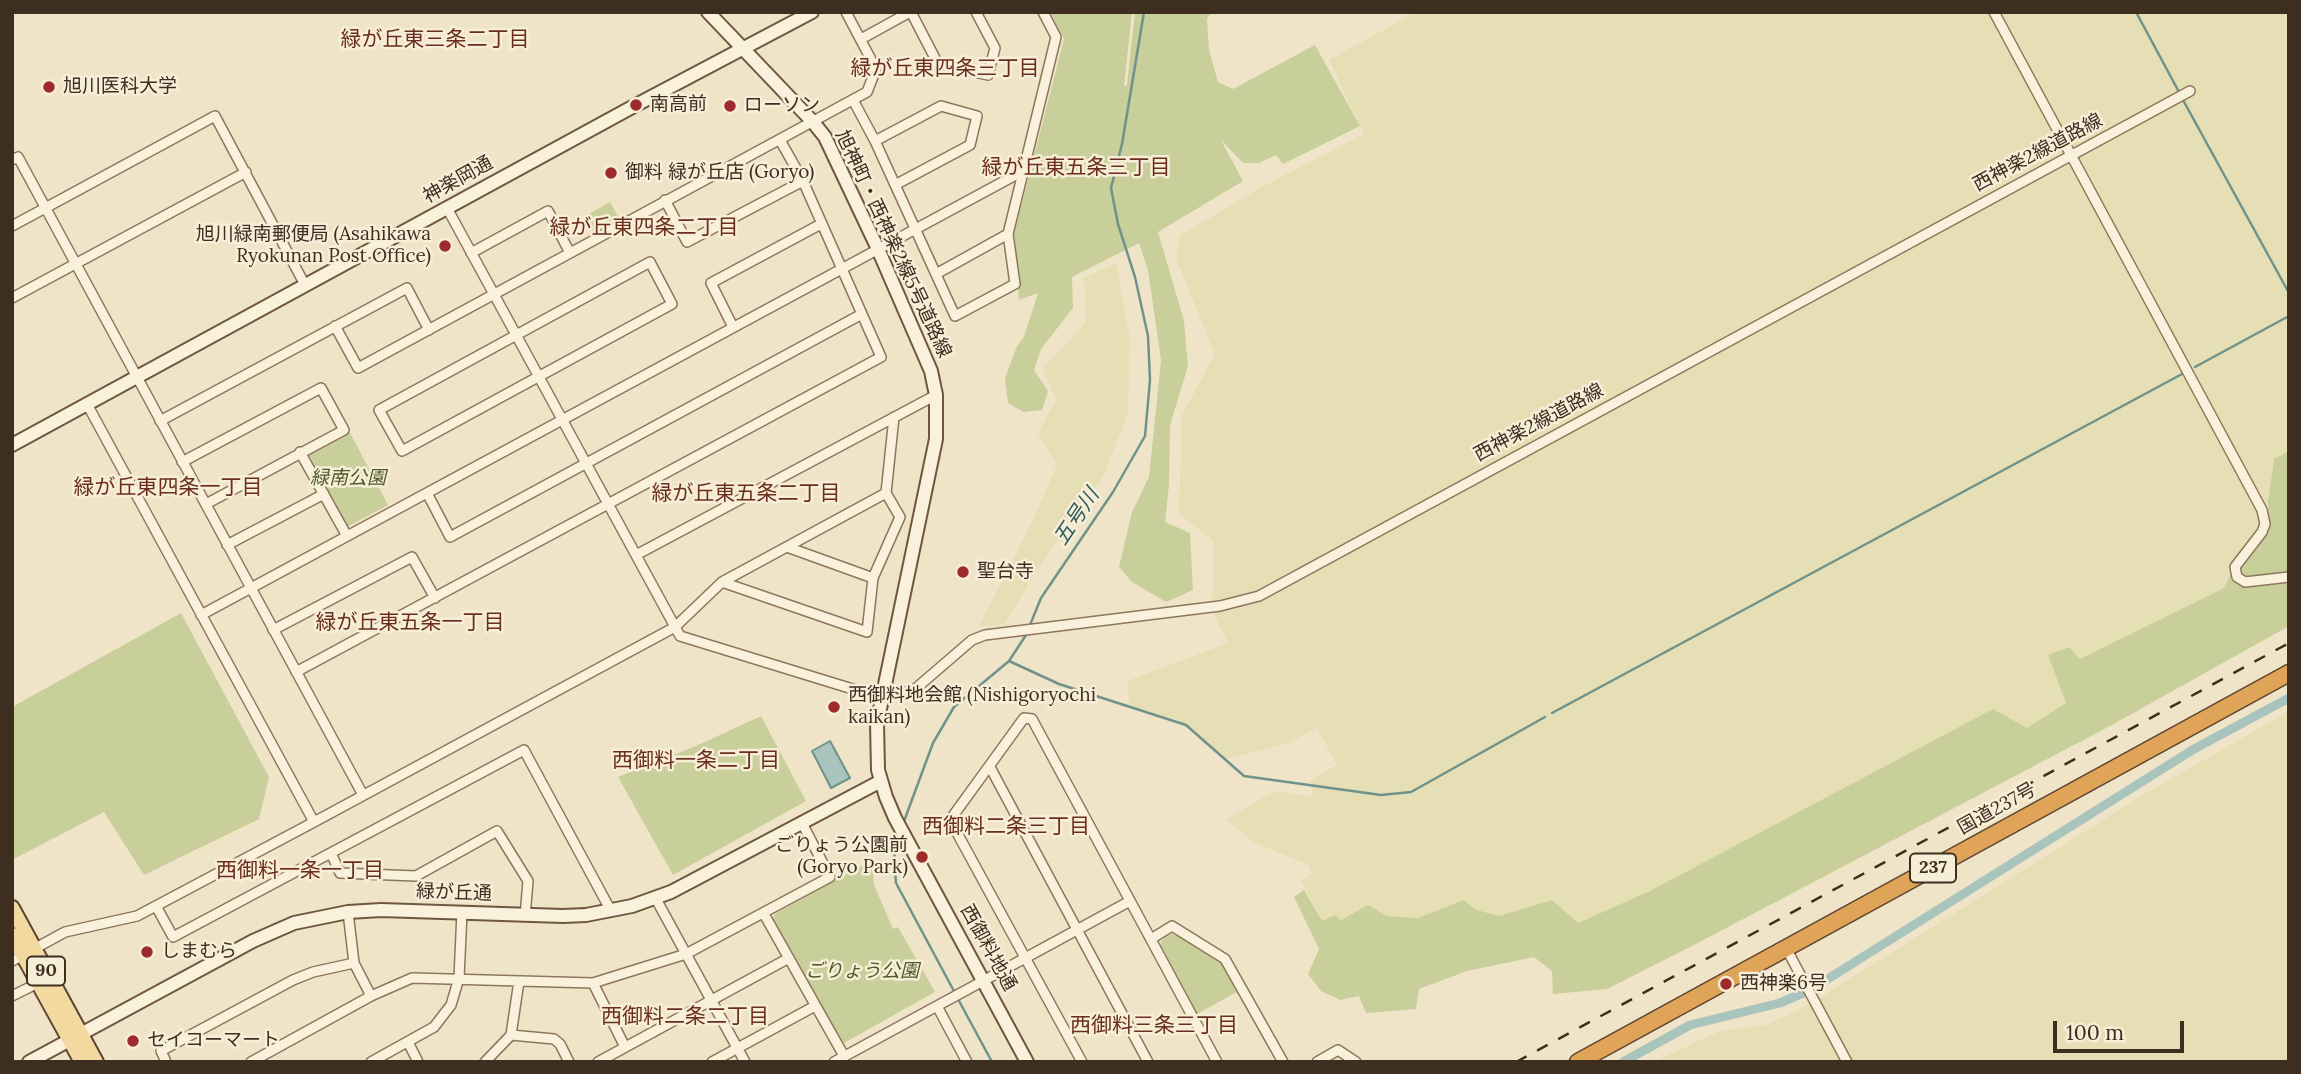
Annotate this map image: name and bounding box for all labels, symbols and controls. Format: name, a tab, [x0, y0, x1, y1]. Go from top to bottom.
district label: 緑が丘東三条二丁目	[341, 27, 529, 53]
district label: 緑が丘東四条三丁目	[851, 56, 1039, 82]
place label: 旭川医科大学	[63, 76, 177, 98]
marker: 旭川医科大学	[41, 79, 57, 95]
place label: 南高前	[650, 94, 707, 116]
place label: ローソン	[744, 95, 820, 117]
marker: 南高前	[628, 97, 644, 113]
marker: ローソン	[722, 98, 738, 114]
street label: 西神楽2線道路線	[1969, 109, 2107, 197]
street label: 旭神町・西神楽2線5号道路線	[830, 127, 956, 361]
street label: 神楽岡通	[419, 152, 497, 208]
district label: 緑が丘東五条三丁目	[982, 155, 1170, 181]
place label: 御料 緑が丘店 (Goryo)	[625, 162, 814, 184]
marker: 御料 緑が丘店 (Goryo)	[603, 165, 619, 181]
district label: 緑が丘東四条二丁目	[550, 215, 738, 241]
place label: 旭川緑南郵便局 (Asahikawa Ryokunan Post Office)	[196, 224, 431, 268]
marker: 旭川緑南郵便局 (Asahikawa Ryokunan Post Office)	[437, 238, 453, 254]
street label: 西神楽2線道路線	[1470, 379, 1608, 467]
park label: 緑南公園	[310, 468, 386, 490]
district label: 緑が丘東四条一丁目	[74, 475, 262, 501]
district label: 緑が丘東五条二丁目	[652, 481, 840, 507]
water label: 五号川	[1049, 484, 1105, 550]
place label: 聖台寺	[977, 561, 1034, 583]
marker: 聖台寺	[955, 564, 971, 580]
district label: 緑が丘東五条一丁目	[316, 610, 504, 636]
place label: 西御料地会館 (Nishigoryochi kaikan)	[848, 685, 1096, 729]
marker: 西御料地会館 (Nishigoryochi kaikan)	[826, 699, 842, 715]
district label: 西御料一条二丁目	[612, 748, 780, 774]
street label: 国道237号	[1954, 778, 2040, 840]
district label: 西御料二条三丁目	[922, 814, 1090, 840]
place label: ごりょう公園前 (Goryo Park)	[775, 835, 908, 879]
marker: ごりょう公園前 (Goryo Park)	[914, 849, 930, 865]
road number: 237	[1910, 854, 1956, 882]
district label: 西御料一条一丁目	[216, 858, 384, 884]
street label: 緑が丘通	[416, 880, 492, 906]
street label: 西御料地通	[955, 901, 1021, 995]
place label: しまむら	[161, 941, 237, 963]
marker: しまむら	[139, 944, 155, 960]
road number: 90	[27, 956, 65, 986]
park label: ごりょう公園	[805, 961, 919, 983]
place label: 西神楽6号	[1740, 973, 1827, 995]
marker: 西神楽6号	[1718, 976, 1734, 992]
district label: 西御料二条二丁目	[601, 1004, 769, 1030]
scale bar	[2056, 1007, 2187, 1052]
district label: 西御料三条三丁目	[1070, 1013, 1238, 1039]
text: 100 m	[2066, 1019, 2124, 1046]
place label: セイコーマート	[147, 1030, 280, 1052]
marker: セイコーマート	[125, 1033, 141, 1049]

